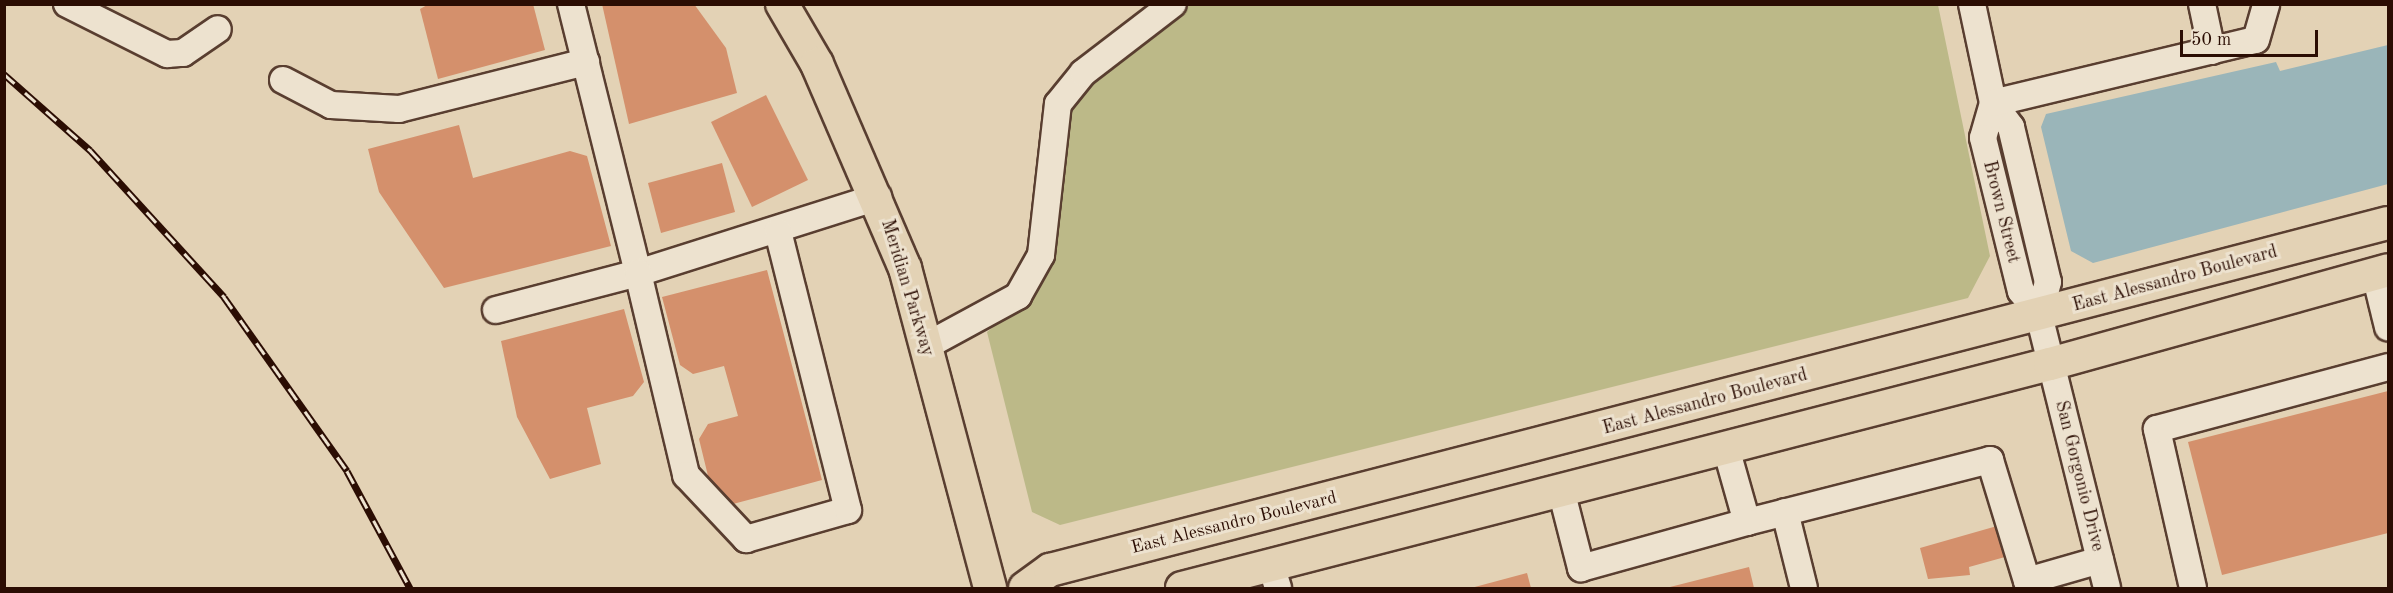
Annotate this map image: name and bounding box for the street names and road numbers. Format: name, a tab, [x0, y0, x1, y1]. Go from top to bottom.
street label: Brown Street	[1978, 159, 2024, 265]
street label: Meridian Parkway	[876, 217, 938, 359]
street label: East Alessandro Boulevard	[2070, 241, 2280, 317]
street label: East Alessandro Boulevard	[1600, 364, 1810, 440]
street label: San Gorgonio Drive	[2050, 398, 2108, 554]
street label: East Alessandro Boulevard	[1129, 487, 1339, 559]

